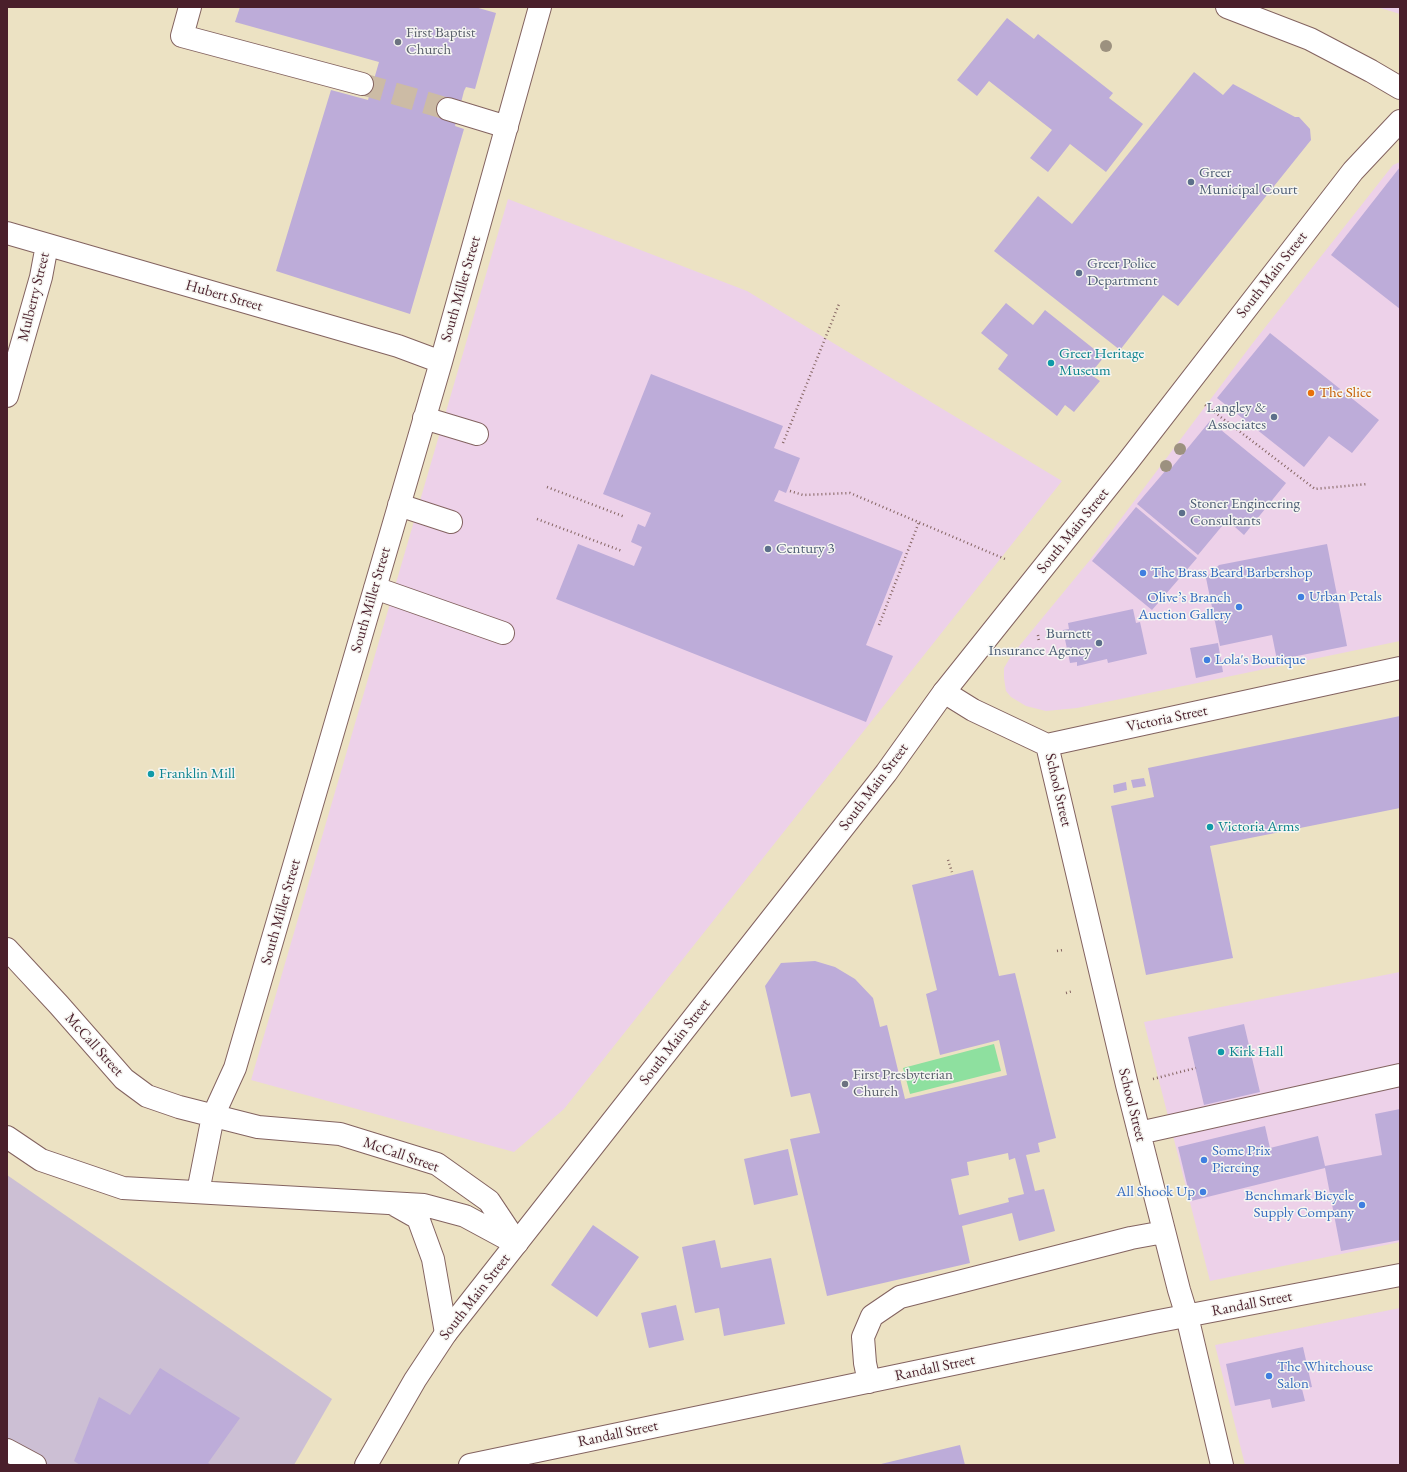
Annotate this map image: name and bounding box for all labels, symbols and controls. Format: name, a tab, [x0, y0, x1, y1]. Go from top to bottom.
place label: First Baptist Church	[406, 24, 475, 59]
marker: First Baptist Church	[393, 37, 403, 47]
place label: Greer Municipal Court	[1199, 164, 1298, 199]
marker: Greer Municipal Court	[1186, 177, 1196, 187]
street label: South Main Street	[1233, 228, 1311, 322]
street label: South Miller Street	[437, 234, 485, 344]
street label: Mulberry Street	[14, 251, 54, 343]
place label: Greer Police Department	[1087, 255, 1157, 290]
marker: Greer Police Department	[1074, 268, 1084, 278]
street label: Hubert Street	[183, 276, 265, 316]
place label: Greer Heritage Museum	[1059, 345, 1144, 380]
marker: Greer Heritage Museum	[1046, 358, 1056, 368]
place label: The Slice	[1319, 384, 1372, 402]
marker: The Slice	[1306, 388, 1316, 398]
place label: Langley & Associates	[1206, 399, 1266, 434]
marker: Langley & Associates	[1269, 412, 1279, 422]
street label: South Main Street	[1033, 485, 1113, 577]
place label: Stoner Engineering Consultants	[1190, 495, 1300, 530]
marker: Stoner Engineering Consultants	[1177, 508, 1187, 518]
place label: Century 3	[776, 540, 835, 558]
marker: Century 3	[763, 544, 773, 554]
street label: South Miller Street	[347, 545, 395, 655]
place label: The Brass Beard Barbershop	[1151, 564, 1313, 582]
marker: The Brass Beard Barbershop	[1138, 568, 1148, 578]
place label: Urban Petals	[1309, 588, 1382, 606]
place label: Olive’s Branch Auction Gallery	[1138, 589, 1231, 624]
marker: Urban Petals	[1296, 592, 1306, 602]
marker: Olive’s Branch Auction Gallery	[1234, 602, 1244, 612]
place label: Burnett Insurance Agency	[989, 625, 1091, 660]
marker: Burnett Insurance Agency	[1094, 638, 1104, 648]
place label: Lola's Boutique	[1215, 651, 1305, 669]
marker: Lola's Boutique	[1202, 655, 1212, 665]
street label: Victoria Street	[1125, 702, 1209, 736]
street label: South Main Street	[835, 740, 913, 834]
street label: School Street	[1041, 751, 1075, 829]
place label: Franklin Mill	[159, 765, 235, 783]
marker: Franklin Mill	[146, 769, 156, 779]
place label: Victoria Arms	[1218, 818, 1299, 836]
marker: Victoria Arms	[1205, 822, 1215, 832]
street label: South Miller Street	[257, 857, 305, 967]
street label: South Main Street	[636, 995, 714, 1089]
street label: McCall Street	[61, 1010, 127, 1080]
place label: Kirk Hall	[1229, 1043, 1283, 1061]
marker: Kirk Hall	[1216, 1047, 1226, 1057]
place label: First Presbyterian Church	[853, 1066, 953, 1101]
street label: School Street	[1114, 1066, 1150, 1144]
marker: First Presbyterian Church	[840, 1079, 850, 1089]
street label: McCall Street	[361, 1134, 441, 1176]
place label: Some Prix Piercing	[1212, 1142, 1270, 1177]
marker: Some Prix Piercing	[1199, 1155, 1209, 1165]
place label: All Shook Up	[1116, 1183, 1195, 1201]
marker: All Shook Up	[1198, 1187, 1208, 1197]
place label: Benchmark Bicycle Supply Company	[1245, 1187, 1354, 1222]
marker: Benchmark Bicycle Supply Company	[1357, 1200, 1367, 1210]
street label: South Main Street	[436, 1250, 514, 1344]
street label: Randall Street	[1210, 1287, 1294, 1321]
street label: Randall Street	[893, 1351, 977, 1385]
place label: The Whitehouse Salon	[1277, 1358, 1373, 1393]
marker: The Whitehouse Salon	[1264, 1371, 1274, 1381]
street label: Randall Street	[576, 1417, 660, 1451]

